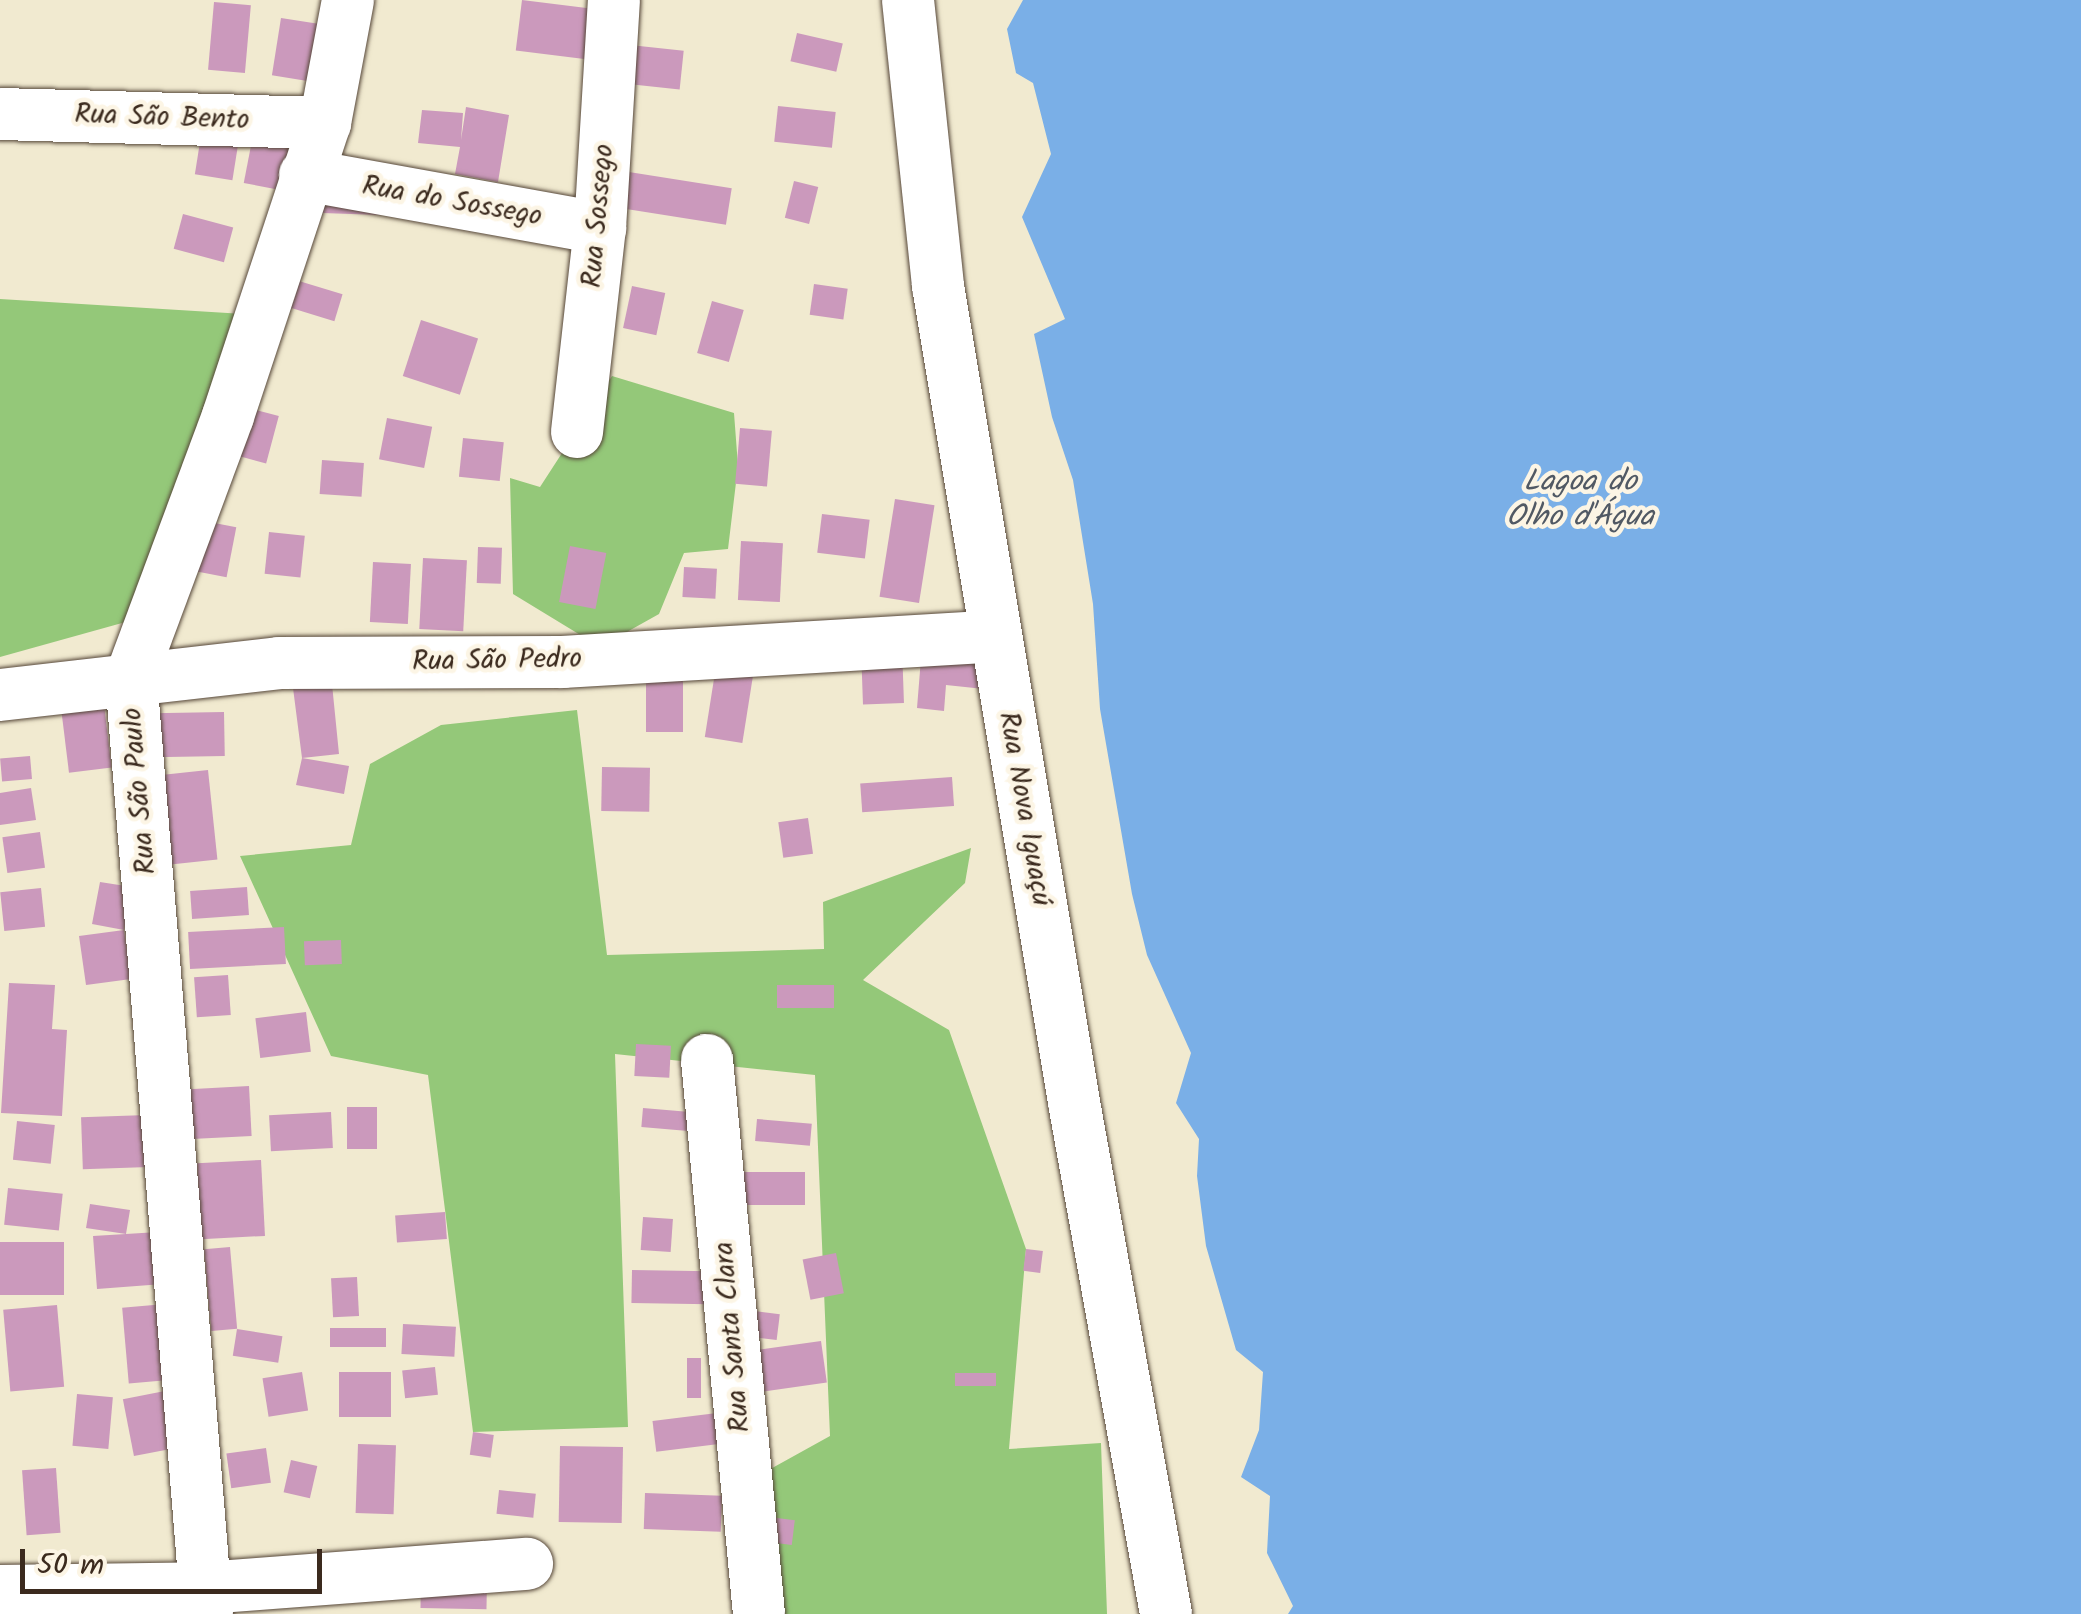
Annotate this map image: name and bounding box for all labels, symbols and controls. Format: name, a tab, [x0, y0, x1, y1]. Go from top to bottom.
street label: Rua São Bento	[74, 98, 250, 138]
street label: Rua Sossego	[576, 143, 622, 289]
street label: Rua do Sossego	[359, 170, 545, 234]
water label: Lagoa do Olho d'Água	[1506, 464, 1654, 534]
street label: Rua São Pedro	[412, 643, 582, 679]
street label: Rua São Paulo	[116, 706, 164, 876]
street label: Rua Nova Iguaçú	[990, 709, 1058, 909]
street label: Rua Santa Clara	[708, 1240, 758, 1434]
scale bar	[25, 1529, 328, 1591]
text: 50 m	[37, 1542, 104, 1590]

